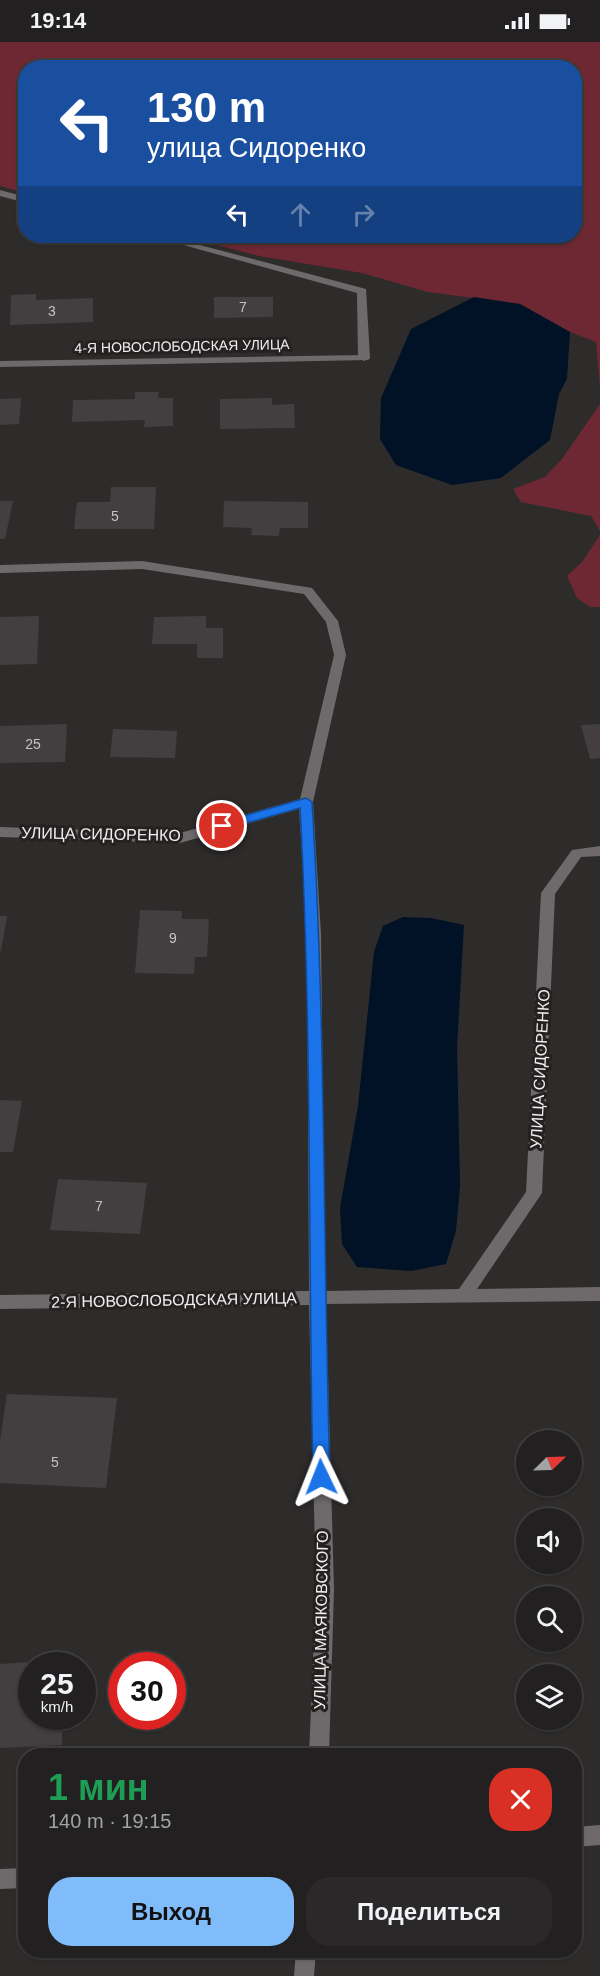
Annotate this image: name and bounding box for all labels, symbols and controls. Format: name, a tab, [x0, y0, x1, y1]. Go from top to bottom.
text: 19:14	[30, 8, 86, 33]
icon: left	[48, 84, 126, 162]
text: 130 m	[147, 84, 266, 131]
text: улица Сидоренко	[147, 133, 366, 163]
icon: left	[221, 198, 254, 231]
icon: ahead	[284, 198, 317, 231]
icon: right	[347, 198, 380, 231]
house number: 7	[239, 299, 247, 315]
house number: 3	[48, 303, 56, 319]
street label: 4-Я НОВОСЛОБОДСКАЯ УЛИЦА	[74, 336, 290, 356]
house number: 5	[111, 508, 119, 524]
house number: 25	[25, 736, 41, 752]
pin	[196, 800, 247, 851]
icon: arrive	[205, 809, 238, 842]
street label: УЛИЦА СИДОРЕНКО	[21, 824, 181, 844]
house number: 9	[169, 930, 177, 946]
street label: УЛИЦА СИДОРЕНКО	[527, 989, 553, 1149]
house number: 7	[95, 1198, 103, 1214]
street label: 2-Я НОВОСЛОБОДСКАЯ УЛИЦА	[51, 1289, 297, 1311]
north arrow	[516, 1430, 582, 1496]
map controls	[516, 1430, 582, 1730]
position arrow	[289, 1445, 353, 1509]
house number: 5	[51, 1454, 59, 1470]
button: sound	[516, 1508, 582, 1574]
street label: УЛИЦА МАЯКОВСКОГО	[311, 1530, 331, 1710]
button: search	[516, 1586, 582, 1652]
speed limit sign: 30	[108, 1652, 186, 1730]
button: layers	[516, 1664, 582, 1730]
text: 25	[40, 1667, 74, 1700]
text: km/h	[41, 1698, 73, 1715]
text: 1 мин	[48, 1767, 149, 1808]
button: close	[489, 1768, 552, 1831]
text: 140 m · 19:15	[48, 1810, 171, 1832]
button: Выход	[48, 1877, 294, 1946]
button: Поделиться	[306, 1877, 552, 1946]

